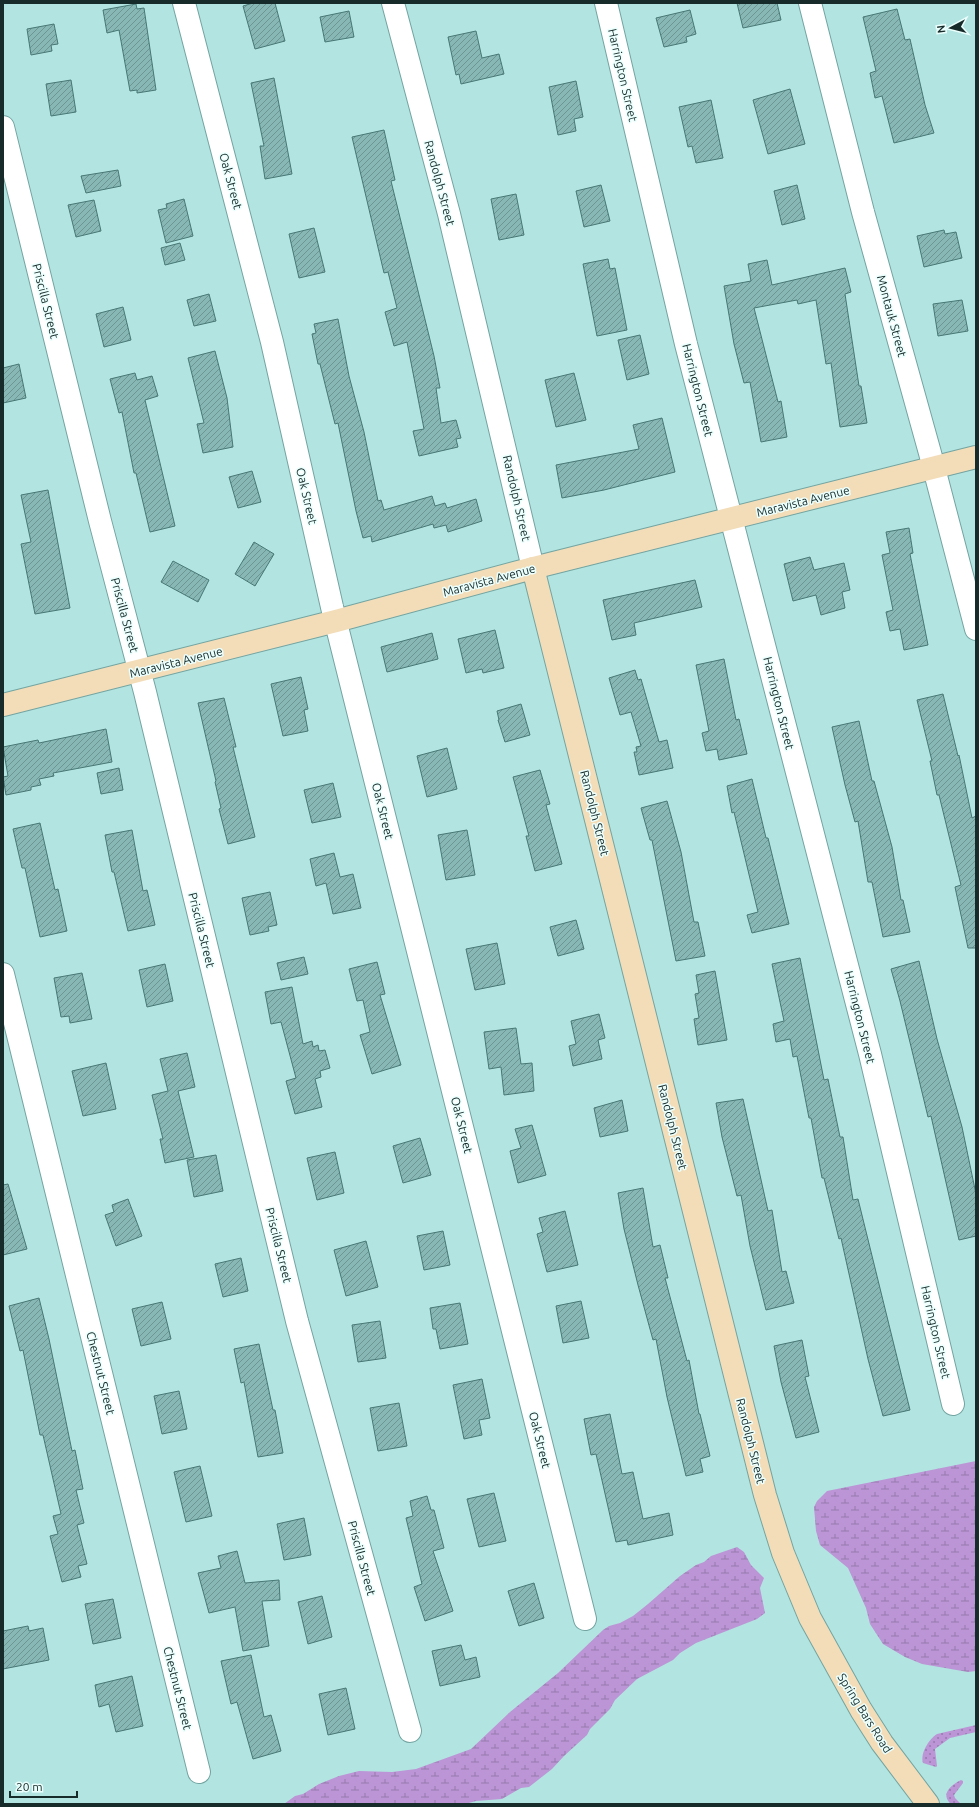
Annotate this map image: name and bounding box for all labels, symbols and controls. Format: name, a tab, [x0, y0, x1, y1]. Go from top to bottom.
north arrow	[931, 8, 971, 48]
text: N	[935, 24, 948, 34]
street label: Harrington Street	[606, 27, 640, 123]
street label: Randolph Street	[422, 139, 458, 227]
street label: Oak Street	[217, 151, 245, 211]
street label: Priscilla Street	[30, 262, 62, 340]
street label: Montauk Street	[875, 274, 909, 359]
street label: Harrington Street	[680, 342, 716, 438]
street label: Randolph Street	[501, 454, 533, 543]
street label: Oak Street	[294, 466, 320, 526]
street label: Maravista Avenue	[755, 483, 851, 519]
street label: Maravista Avenue	[441, 561, 537, 599]
street label: Priscilla Street	[109, 576, 141, 654]
street label: Maravista Avenue	[128, 644, 224, 680]
street label: Harrington Street	[761, 655, 797, 751]
street label: Randolph Street	[578, 769, 612, 857]
street label: Oak Street	[370, 781, 396, 841]
street label: Priscilla Street	[186, 891, 218, 969]
street label: Harrington Street	[842, 969, 878, 1065]
street label: Randolph Street	[656, 1083, 690, 1171]
street label: Oak Street	[449, 1095, 475, 1155]
street label: Priscilla Street	[263, 1206, 295, 1284]
street label: Harrington Street	[919, 1284, 953, 1380]
street label: Chestnut Street	[84, 1330, 118, 1416]
street label: Randolph Street	[734, 1397, 768, 1485]
street label: Oak Street	[527, 1410, 553, 1470]
street label: Priscilla Street	[346, 1519, 378, 1597]
street label: Chestnut Street	[161, 1645, 195, 1731]
street label: Spring Bars Road	[835, 1671, 895, 1755]
scale bar	[10, 1773, 77, 1799]
text: 20 m	[16, 1780, 43, 1793]

